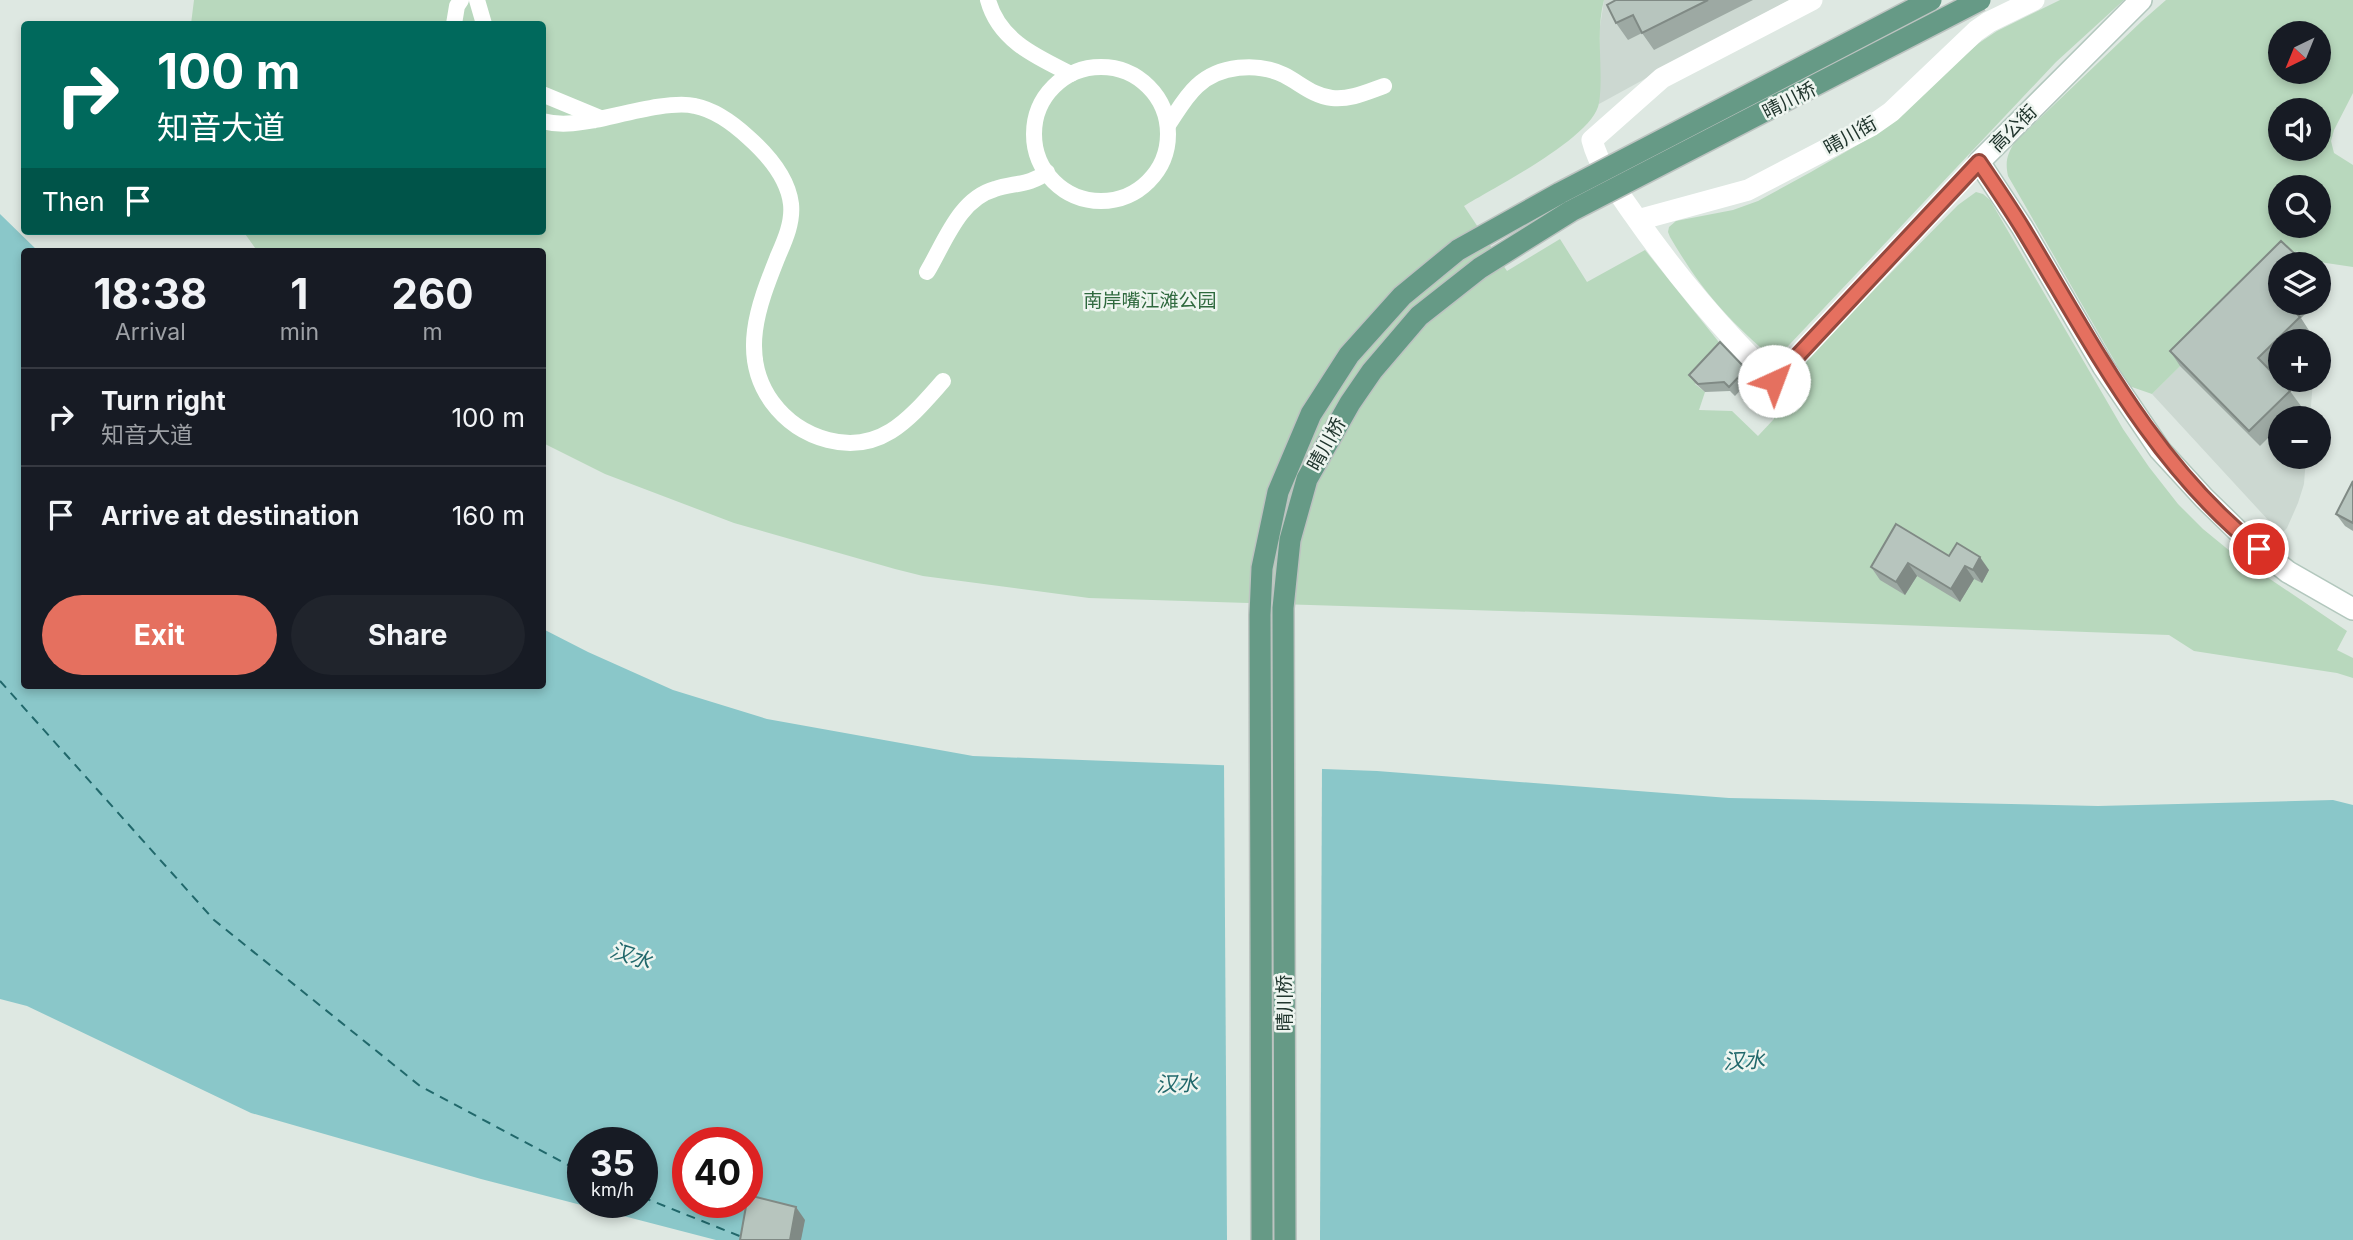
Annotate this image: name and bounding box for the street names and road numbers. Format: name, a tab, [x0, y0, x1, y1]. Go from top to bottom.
street label: 晴川桥	[1759, 77, 1820, 124]
street label: 高公街	[1985, 100, 2042, 157]
street label: 晴川街	[1820, 112, 1881, 159]
street label: 晴川桥	[1303, 414, 1350, 475]
street label: 晴川桥	[1273, 974, 1296, 1032]

